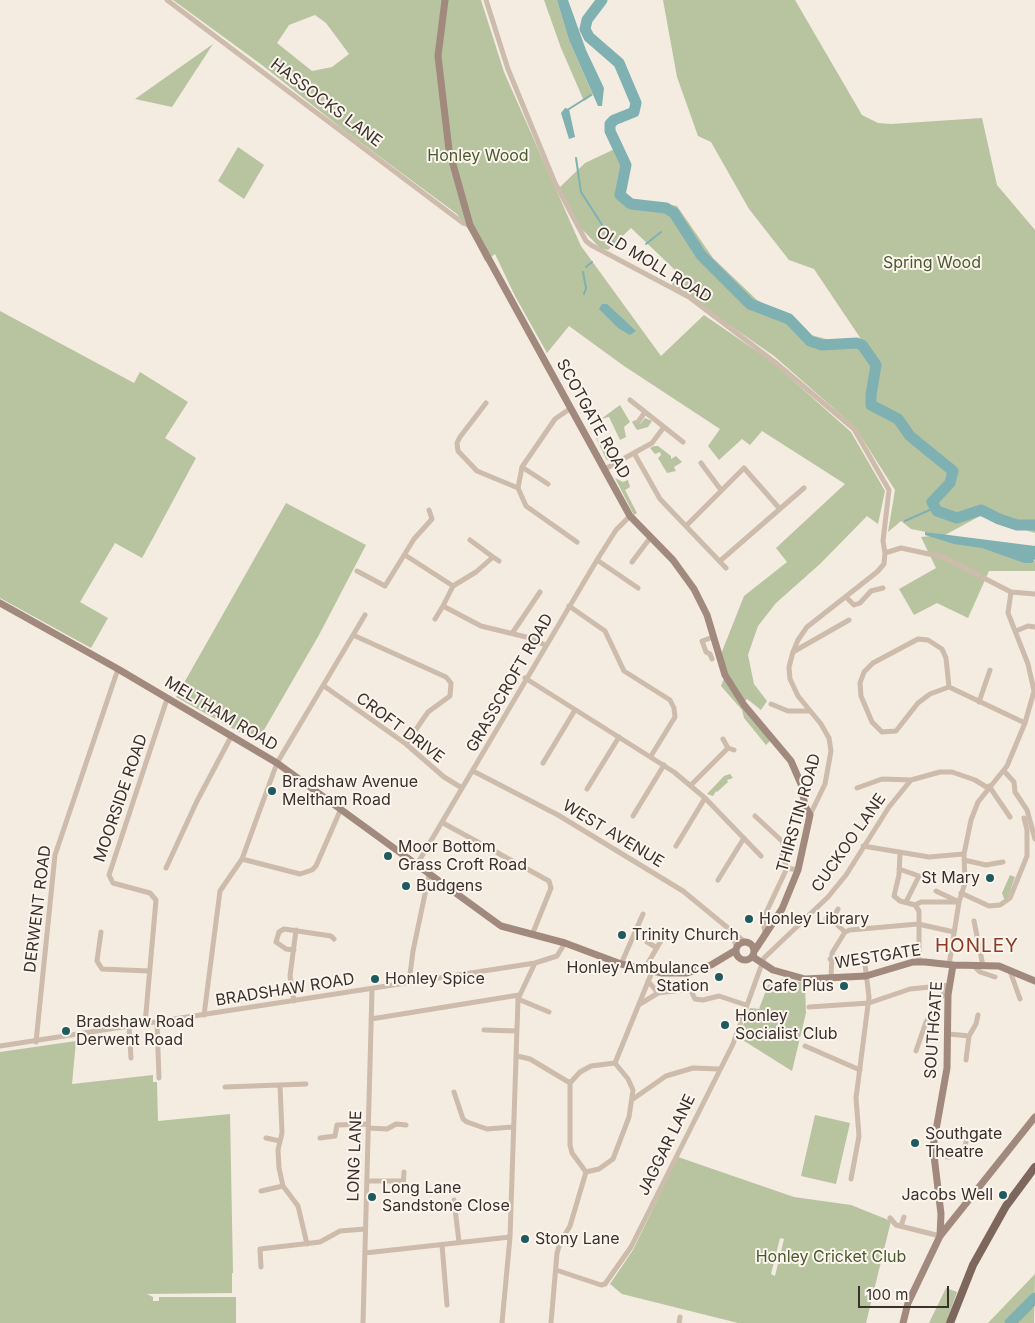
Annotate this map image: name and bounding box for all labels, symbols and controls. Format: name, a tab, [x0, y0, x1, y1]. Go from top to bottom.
street label: HASSOCKS LANE	[267, 55, 385, 151]
park label: Honley Wood	[427, 146, 529, 166]
street label: OLD MOLL ROAD	[593, 223, 715, 307]
park label: Spring Wood	[883, 253, 981, 273]
street label: SCOTGATE ROAD	[552, 356, 634, 482]
street label: GRASSCROFT ROAD	[462, 610, 558, 756]
street label: MELTHAM ROAD	[161, 673, 281, 755]
street label: CROFT DRIVE	[352, 689, 448, 767]
street label: MOORSIDE ROAD	[90, 732, 152, 864]
street label: THIRSTIN ROAD	[773, 751, 825, 875]
place label: Bradshaw Avenue Meltham Road	[282, 772, 418, 810]
marker: Bradshaw Avenue Meltham Road	[266, 785, 278, 797]
street label: CUCKOO LANE	[808, 790, 890, 896]
street label: WEST AVENUE	[559, 796, 667, 872]
place label: Moor Bottom Grass Croft Road	[398, 837, 527, 875]
street label: DERWENT ROAD	[21, 844, 55, 974]
marker: Moor Bottom Grass Croft Road	[382, 850, 394, 862]
place label: St Mary	[921, 868, 980, 888]
marker: St Mary	[984, 872, 996, 884]
place label: Budgens	[416, 876, 483, 896]
marker: Budgens	[400, 880, 412, 892]
place label: Honley Library	[759, 909, 869, 929]
marker: Honley Library	[743, 913, 755, 925]
place label: Trinity Church	[632, 925, 739, 945]
marker: Trinity Church	[616, 929, 628, 941]
district label: HONLEY	[934, 935, 1020, 957]
street label: WESTGATE	[834, 941, 922, 973]
place label: Honley Ambulance Station	[567, 958, 709, 996]
place label: Honley Spice	[385, 969, 485, 989]
street label: BRADSHAW ROAD	[214, 970, 356, 1010]
marker: Honley Ambulance Station	[713, 971, 725, 983]
marker: Honley Spice	[369, 973, 381, 985]
place label: Cafe Plus	[762, 976, 834, 996]
marker: Cafe Plus	[838, 980, 850, 992]
street label: SOUTHGATE	[921, 981, 947, 1079]
place label: Honley Socialist Club	[735, 1006, 838, 1044]
place label: Bradshaw Road Derwent Road	[76, 1012, 194, 1050]
marker: Honley Socialist Club	[719, 1019, 731, 1031]
marker: Bradshaw Road Derwent Road	[60, 1025, 72, 1037]
street label: JAGGAR LANE	[634, 1091, 700, 1199]
street label: LONG LANE	[344, 1110, 366, 1202]
place label: Southgate Theatre	[925, 1124, 1002, 1162]
marker: Southgate Theatre	[909, 1137, 921, 1149]
place label: Long Lane Sandstone Close	[382, 1178, 510, 1216]
place label: Jacobs Well	[901, 1185, 993, 1205]
marker: Jacobs Well	[997, 1189, 1009, 1201]
marker: Long Lane Sandstone Close	[366, 1191, 378, 1203]
place label: Stony Lane	[535, 1229, 619, 1249]
marker: Stony Lane	[519, 1233, 531, 1245]
park label: Honley Cricket Club	[756, 1247, 906, 1267]
scale bar	[860, 1276, 951, 1308]
text: 100 m	[866, 1285, 908, 1304]

